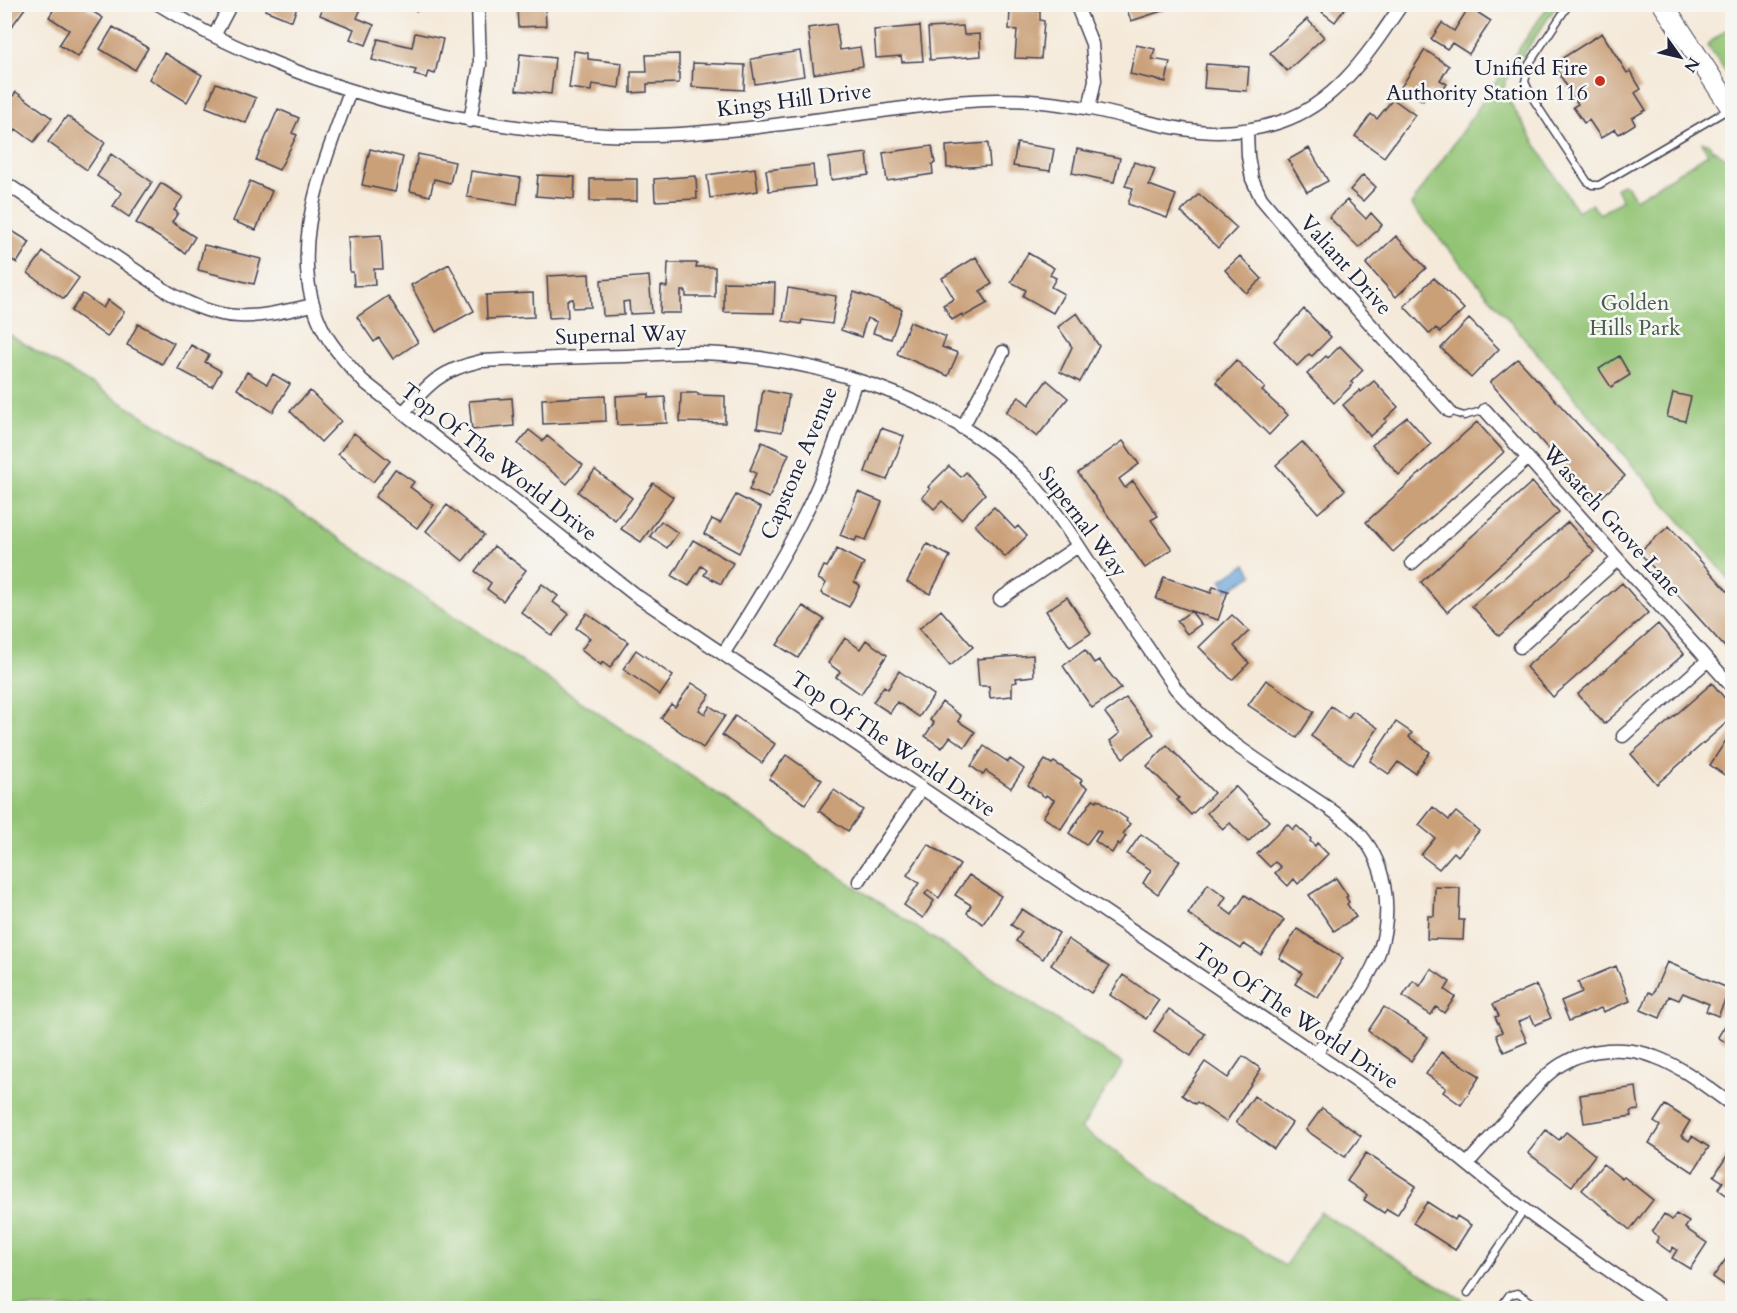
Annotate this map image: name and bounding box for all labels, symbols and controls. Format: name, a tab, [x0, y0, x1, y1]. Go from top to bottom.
north arrow	[1650, 27, 1710, 87]
place label: Unified Fire Authority Station 116	[1386, 53, 1588, 108]
text: N	[1679, 53, 1705, 77]
marker: Unified Fire Authority Station 116	[1593, 74, 1607, 88]
street label: Kings Hill Drive	[715, 76, 873, 124]
street label: Valiant Drive	[1293, 208, 1399, 322]
park label: Golden Hills Park	[1589, 288, 1681, 343]
street label: Supernal Way	[555, 318, 688, 352]
street label: Top Of The World Drive	[394, 376, 604, 548]
street label: Capstone Avenue	[753, 382, 845, 544]
street label: Wasatch Grove Lane	[1535, 438, 1688, 604]
street label: Supernal Way	[1031, 460, 1135, 584]
street label: Top Of The World Drive	[784, 664, 1002, 824]
street label: Top Of The World Drive	[1187, 936, 1405, 1096]

